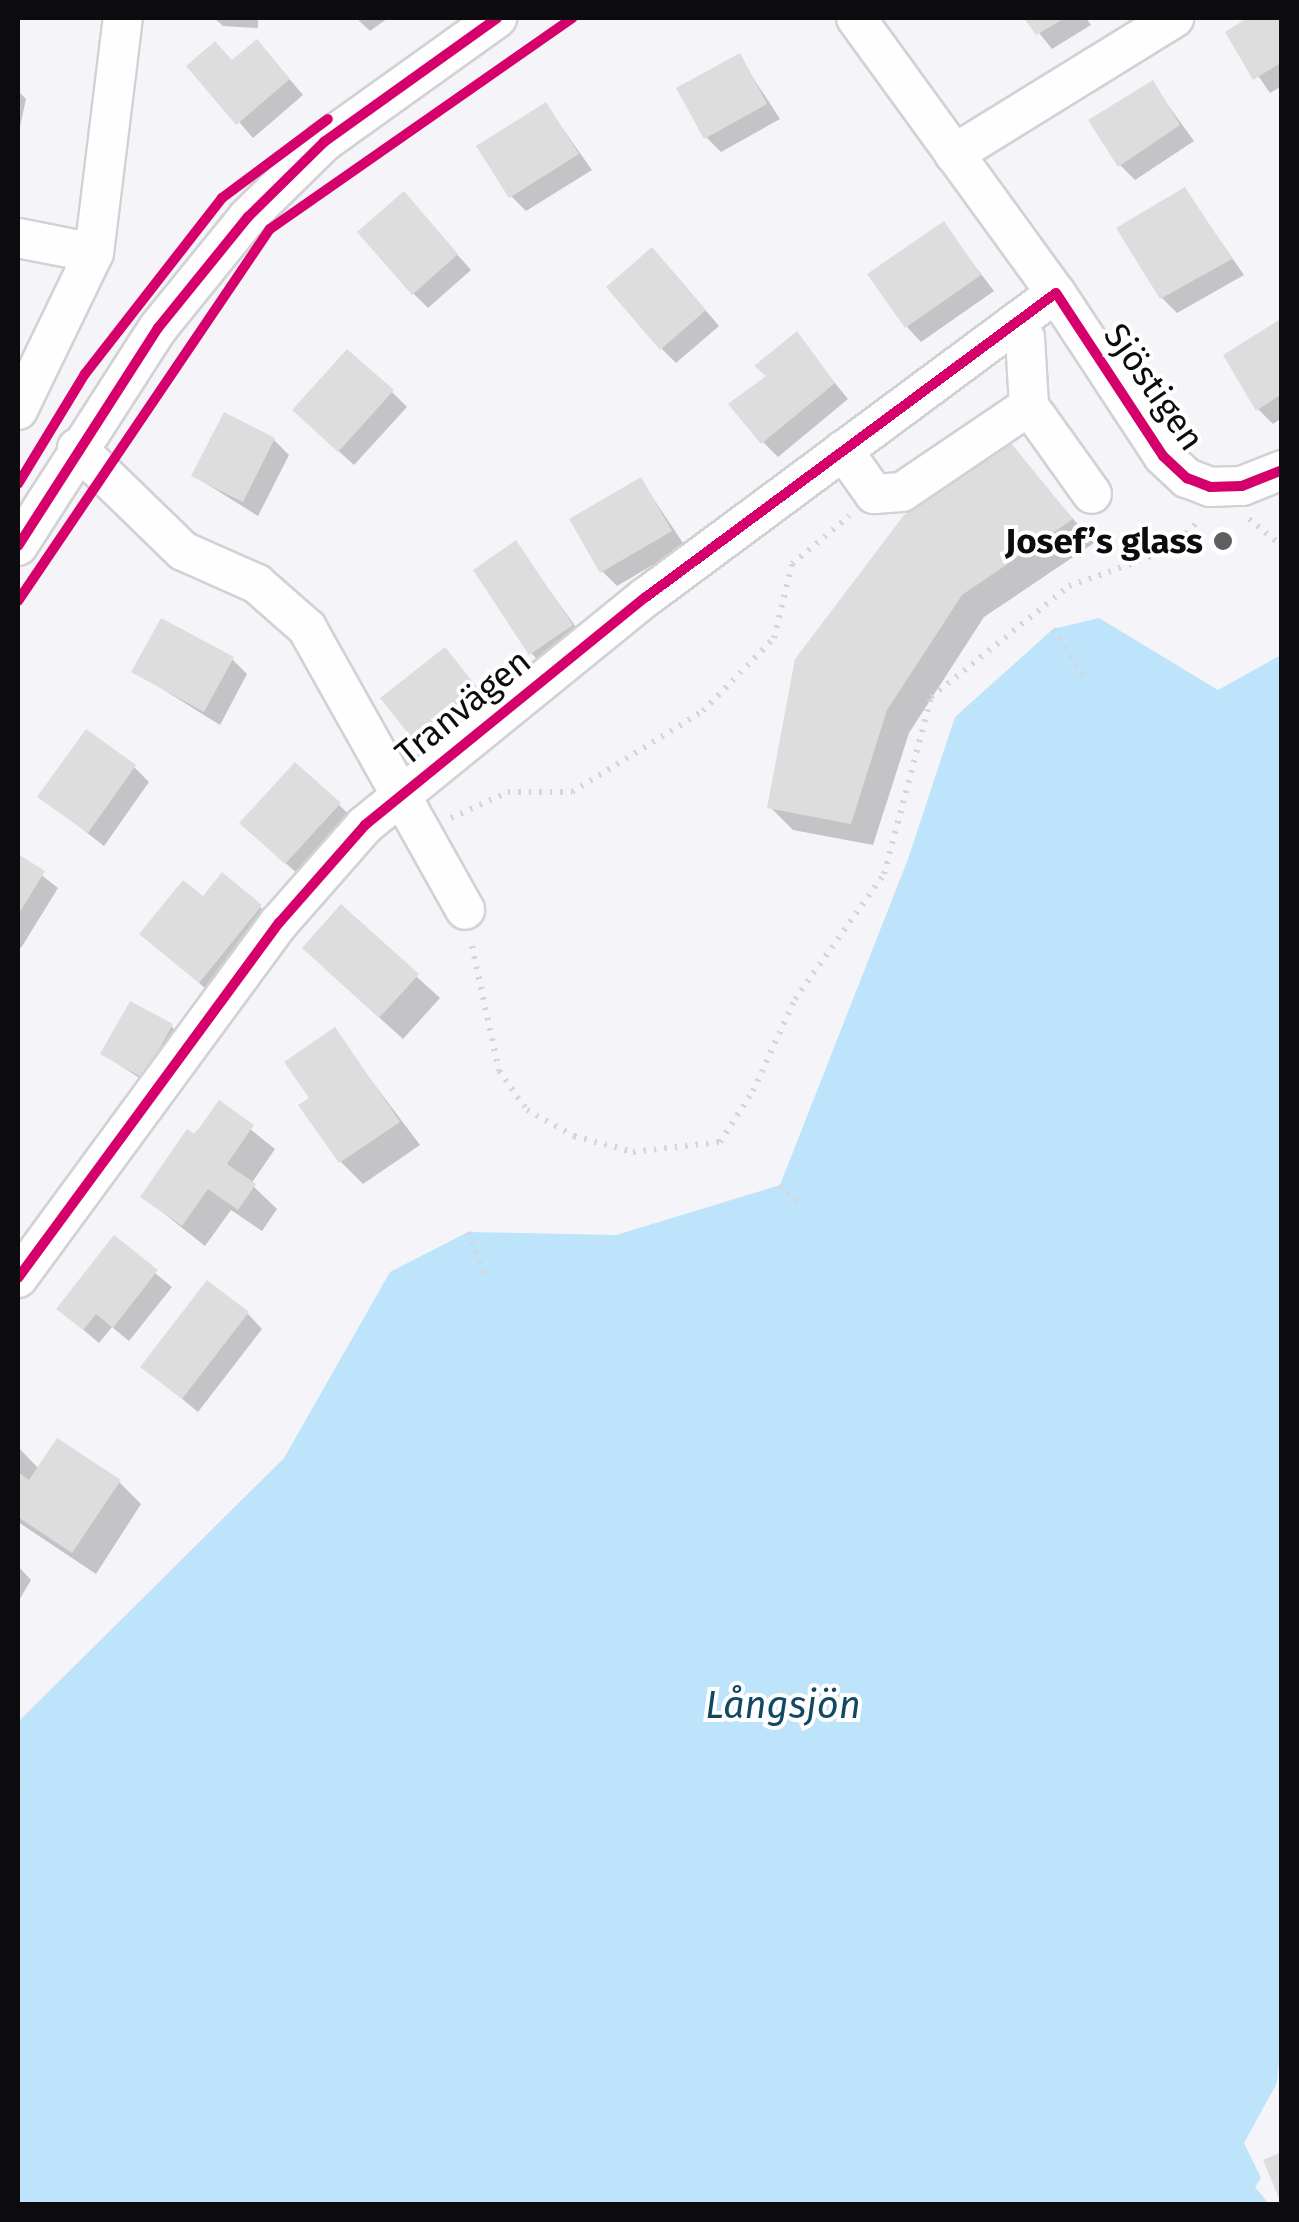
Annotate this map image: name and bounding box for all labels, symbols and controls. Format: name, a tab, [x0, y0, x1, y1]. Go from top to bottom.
street label: Sjöstigen	[1095, 315, 1213, 459]
place label: Josef’s glass	[1005, 520, 1203, 562]
marker: Josef’s glass	[1212, 530, 1234, 552]
street label: Tranvägen	[387, 640, 539, 774]
water label: Långsjön	[705, 1683, 861, 1729]

